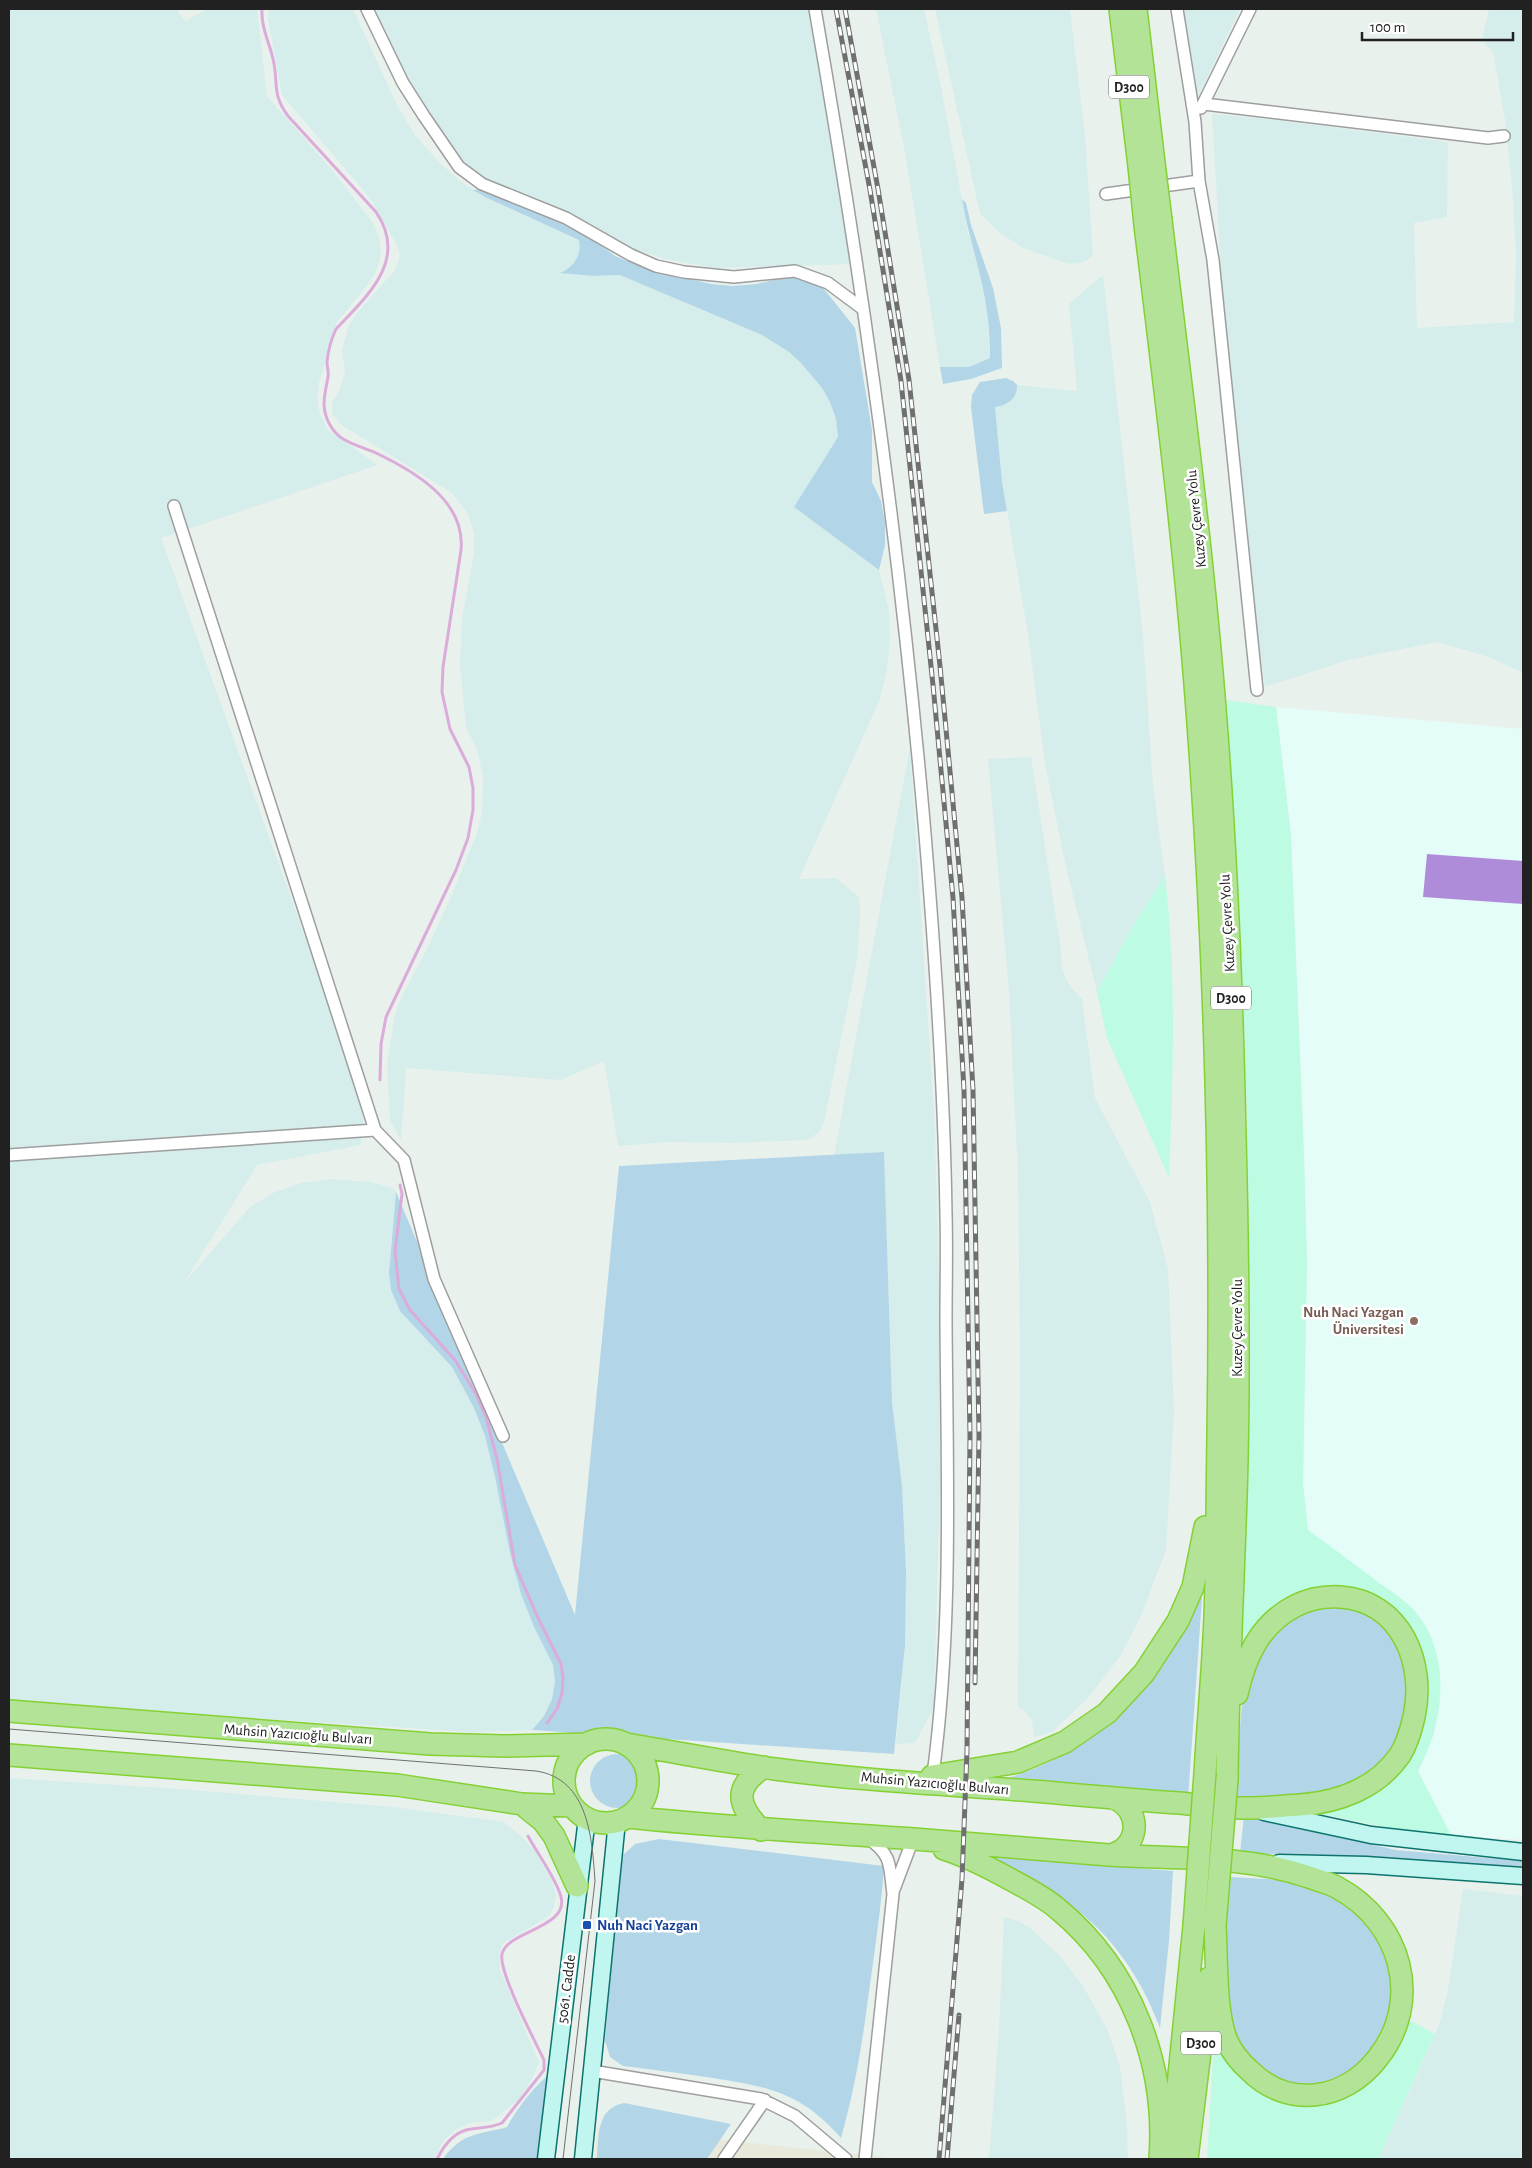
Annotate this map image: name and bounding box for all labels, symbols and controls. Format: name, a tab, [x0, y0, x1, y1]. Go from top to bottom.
scale bar	[1362, 10, 1513, 42]
text: 100 m	[1370, 20, 1405, 35]
road number: D300	[1109, 75, 1149, 98]
street label: Kuzey Çevre Yolu	[1184, 469, 1209, 568]
street label: Kuzey Çevre Yolu	[1217, 873, 1238, 972]
road number: D300	[1211, 986, 1251, 1010]
street label: Kuzey Çevre Yolu	[1230, 1279, 1245, 1377]
place label: Nuh Naci Yazgan Üniversitesi	[1303, 1305, 1404, 1337]
marker: Nuh Naci Yazgan Üniversitesi	[1408, 1315, 1420, 1327]
street label: Muhsin Yazıcıoğlu Bulvarı	[223, 1722, 373, 1747]
street label: Muhsin Yazıcıoğlu Bulvarı	[860, 1770, 1010, 1797]
place label: Nuh Naci Yazgan	[597, 1918, 698, 1933]
marker: Nuh Naci Yazgan	[581, 1919, 593, 1931]
street label: 5061. Cadde	[555, 1954, 578, 2024]
road number: D300	[1181, 2032, 1221, 2054]

